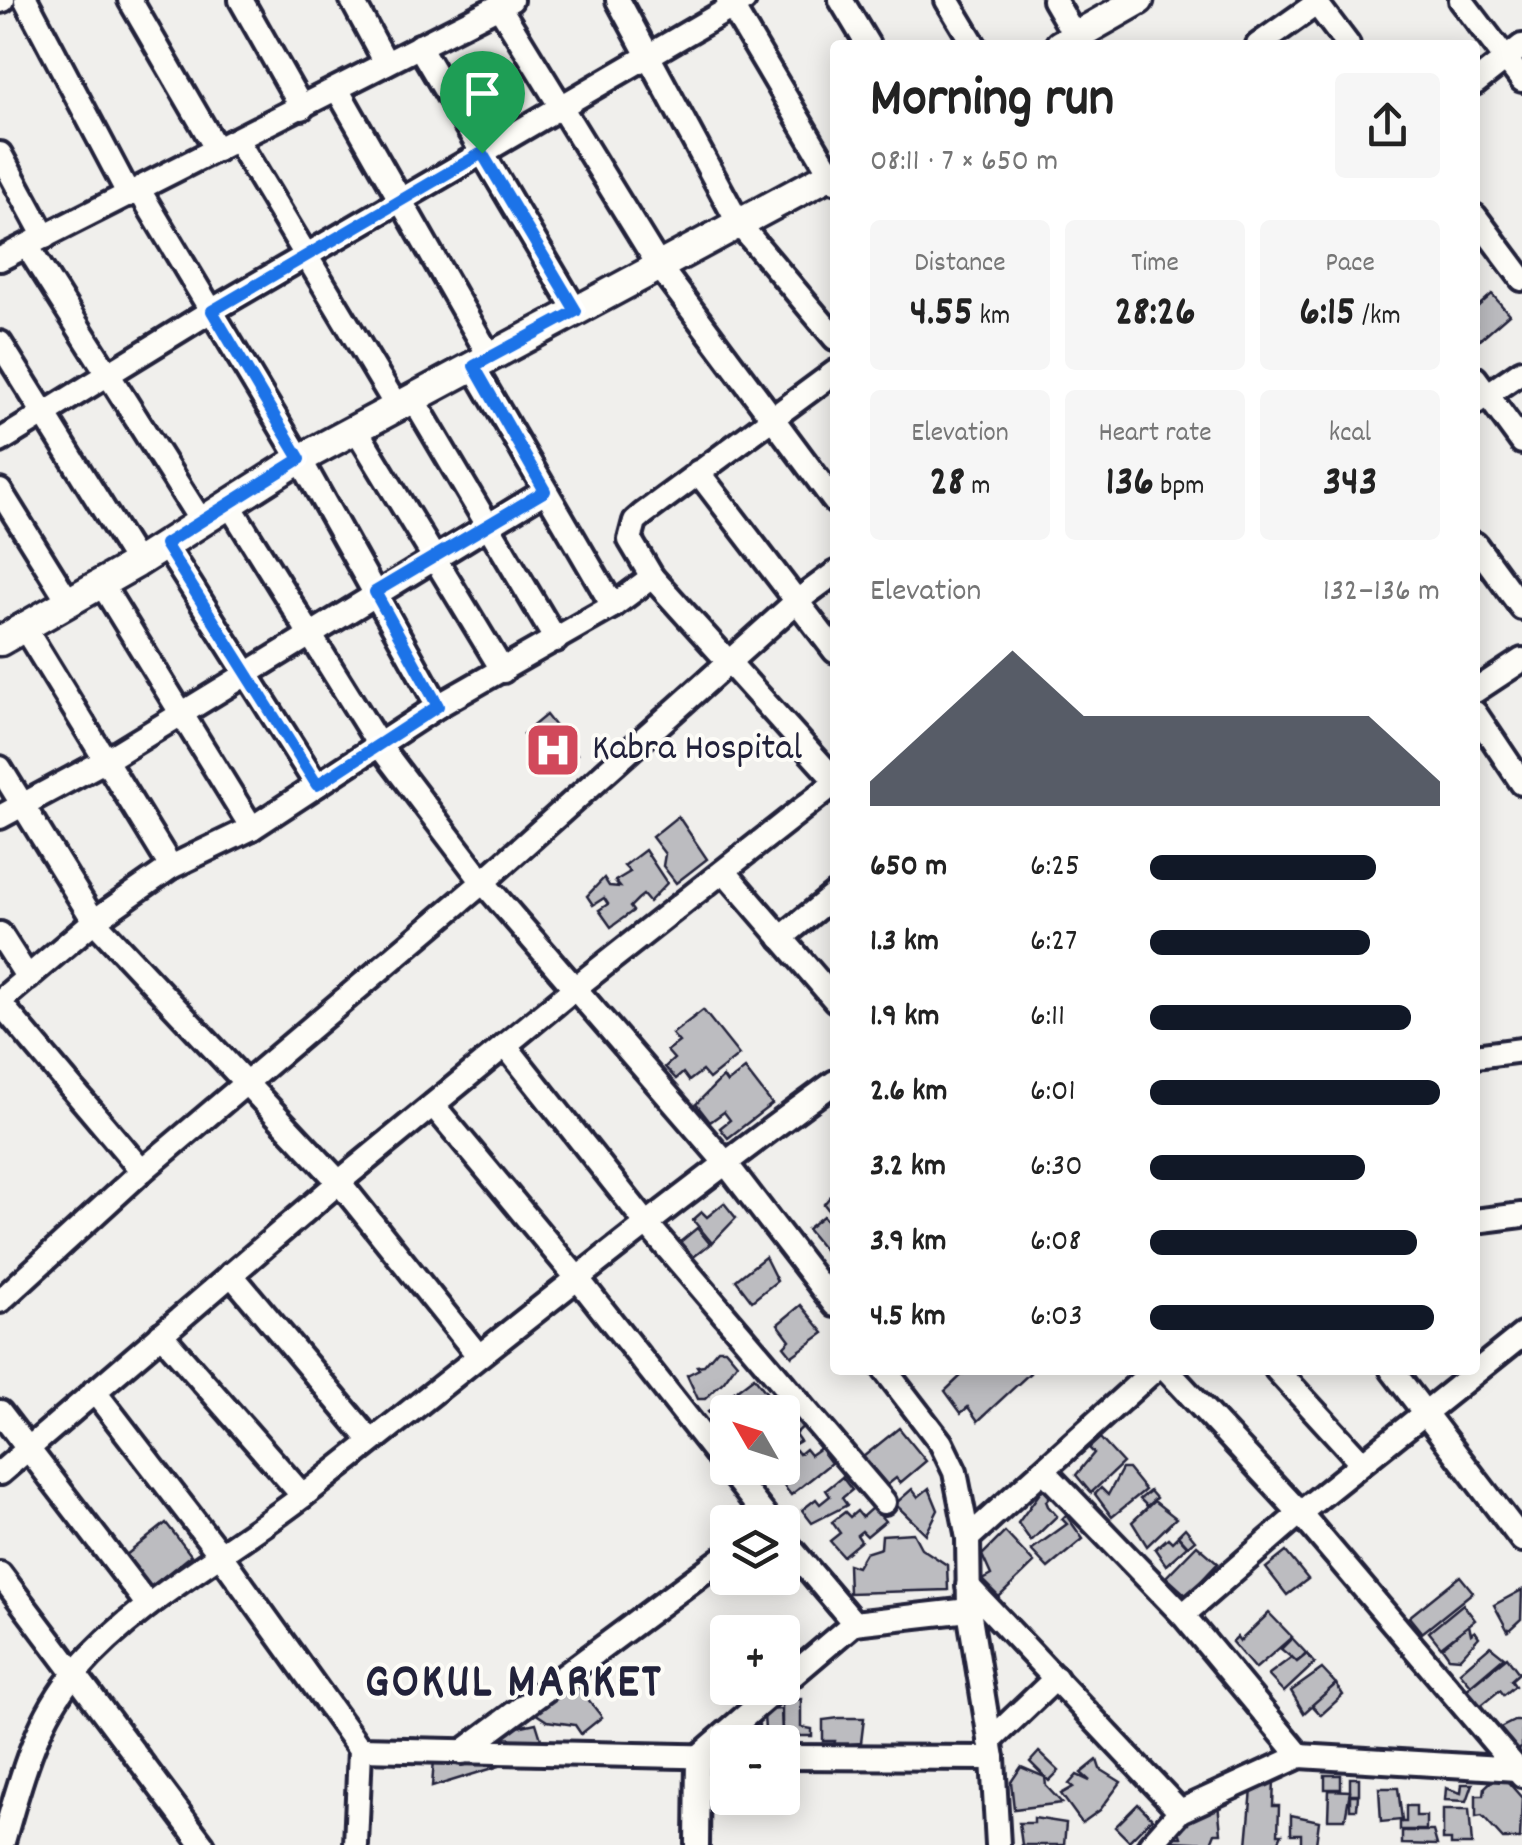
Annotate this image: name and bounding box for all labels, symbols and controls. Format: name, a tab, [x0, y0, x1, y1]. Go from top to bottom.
pin	[440, 51, 525, 154]
text: Morning run	[870, 63, 1114, 142]
icon: arrive	[455, 66, 510, 121]
button: share	[1335, 73, 1440, 178]
text: 08:11 · 7 × 650 m	[870, 140, 1058, 186]
text: Distance	[914, 245, 1006, 285]
text: Time	[1131, 245, 1179, 285]
text: Pace	[1325, 245, 1375, 285]
text: 4.55	[910, 285, 973, 345]
text: 28:26	[1114, 285, 1196, 345]
text: 6:15	[1299, 285, 1356, 345]
text: km	[973, 298, 1010, 338]
text: /km	[1356, 298, 1401, 338]
text: Elevation	[911, 415, 1009, 455]
text: Heart rate	[1098, 415, 1212, 455]
text: kcal	[1329, 415, 1371, 455]
text: 28	[930, 455, 965, 515]
text: 136	[1105, 455, 1154, 515]
text: 343	[1323, 455, 1377, 515]
text: m	[965, 468, 990, 508]
text: bpm	[1154, 468, 1205, 508]
text: Elevation	[870, 570, 981, 616]
text: 132–136 m	[1323, 570, 1440, 616]
hospital icon: Kabra Hospital	[523, 720, 583, 780]
place label: Kabra Hospital	[592, 723, 802, 778]
text: 650 m	[870, 845, 947, 891]
text: 6:25	[1030, 845, 1080, 891]
text: 1.3 km	[870, 920, 939, 966]
text: 6:27	[1030, 920, 1077, 966]
text: 1.9 km	[870, 995, 939, 1041]
text: 6:11	[1030, 995, 1065, 1041]
text: 2.6 km	[870, 1070, 947, 1116]
text: 6:01	[1030, 1070, 1075, 1116]
text: 3.2 km	[870, 1145, 946, 1191]
text: 6:30	[1030, 1145, 1083, 1191]
text: 3.9 km	[870, 1220, 947, 1266]
text: 6:08	[1030, 1220, 1081, 1266]
text: 4.5 km	[870, 1295, 946, 1341]
text: 6:03	[1030, 1295, 1083, 1341]
north arrow	[710, 1395, 800, 1485]
map controls	[710, 1395, 800, 1815]
button: layers	[710, 1505, 800, 1595]
button: +	[710, 1615, 800, 1705]
district label: GOKUL MARKET	[365, 1651, 663, 1720]
button: −	[710, 1725, 800, 1815]

